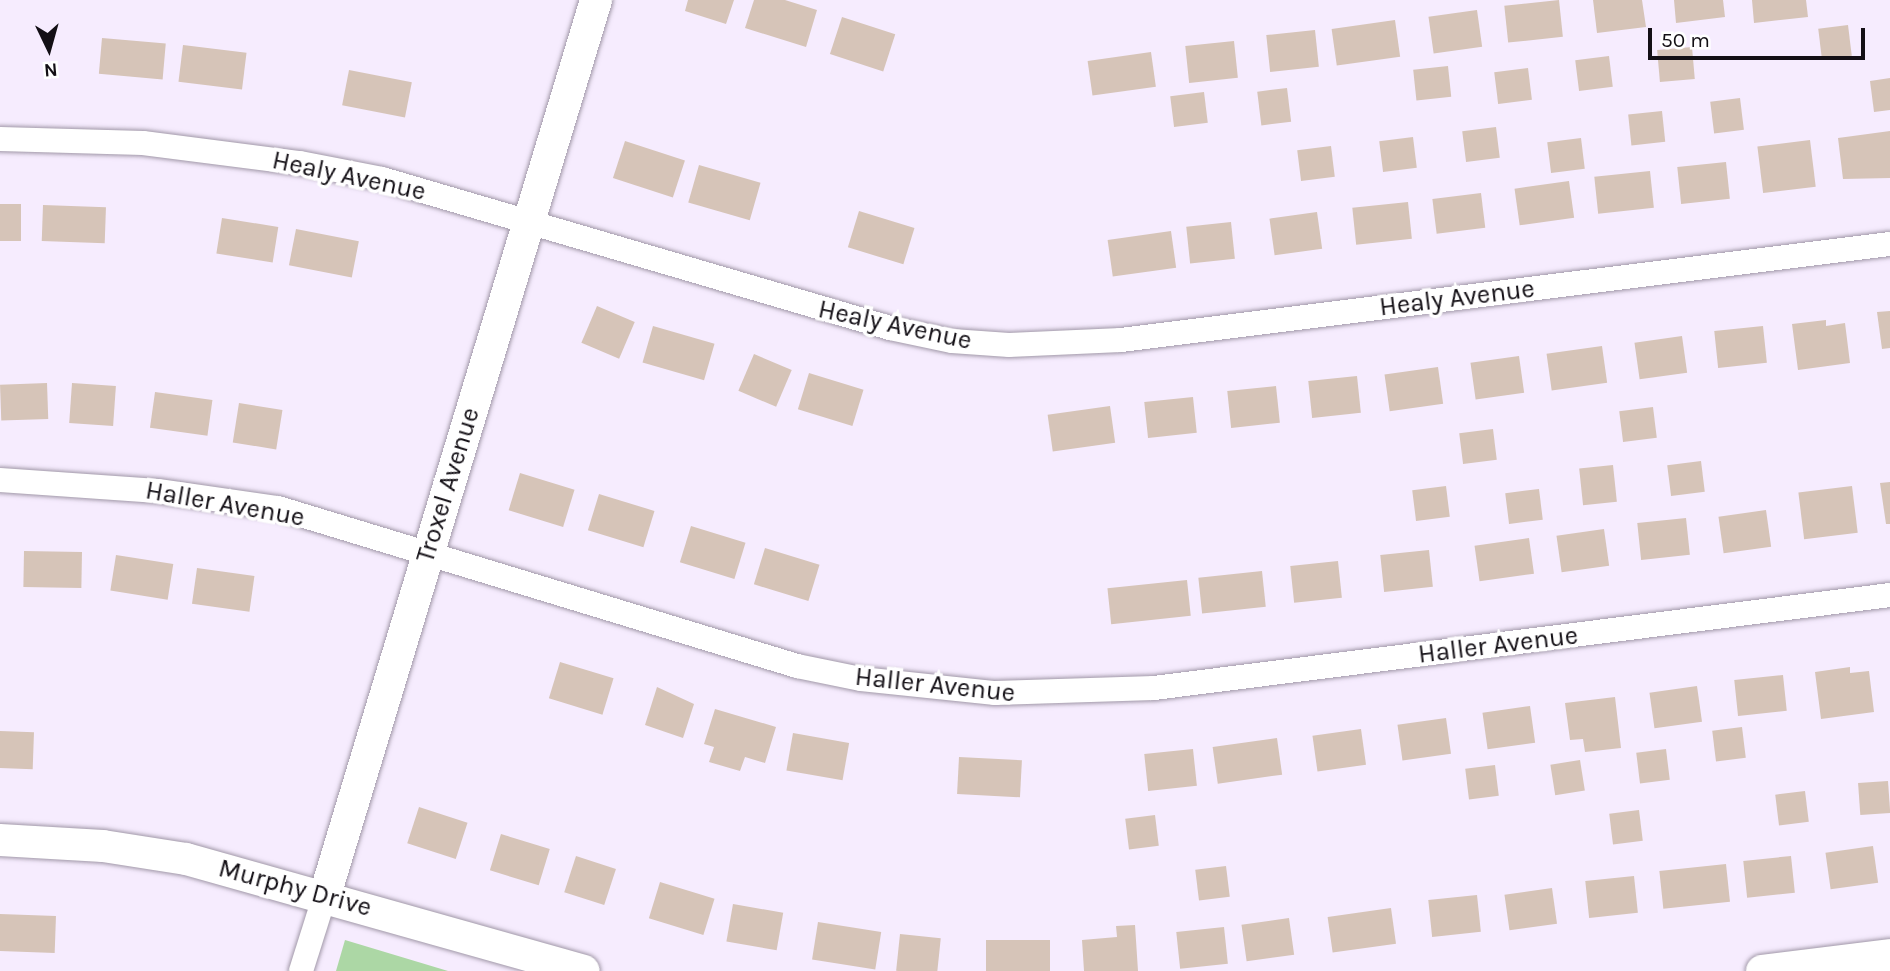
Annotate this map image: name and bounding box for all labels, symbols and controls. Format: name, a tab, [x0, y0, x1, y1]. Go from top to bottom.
north arrow	[14, 14, 84, 84]
scale bar	[1652, 14, 1869, 58]
text: 50 m	[1661, 28, 1710, 52]
text: N	[43, 58, 59, 81]
street label: Healy Avenue	[269, 145, 429, 207]
street label: Healy Avenue	[1378, 273, 1536, 323]
street label: Healy Avenue	[815, 294, 975, 356]
street label: Troxel Avenue	[410, 404, 486, 566]
street label: Haller Avenue	[143, 475, 307, 533]
street label: Haller Avenue	[1416, 620, 1580, 670]
street label: Haller Avenue	[853, 661, 1017, 709]
street label: Murphy Drive	[215, 853, 375, 923]

